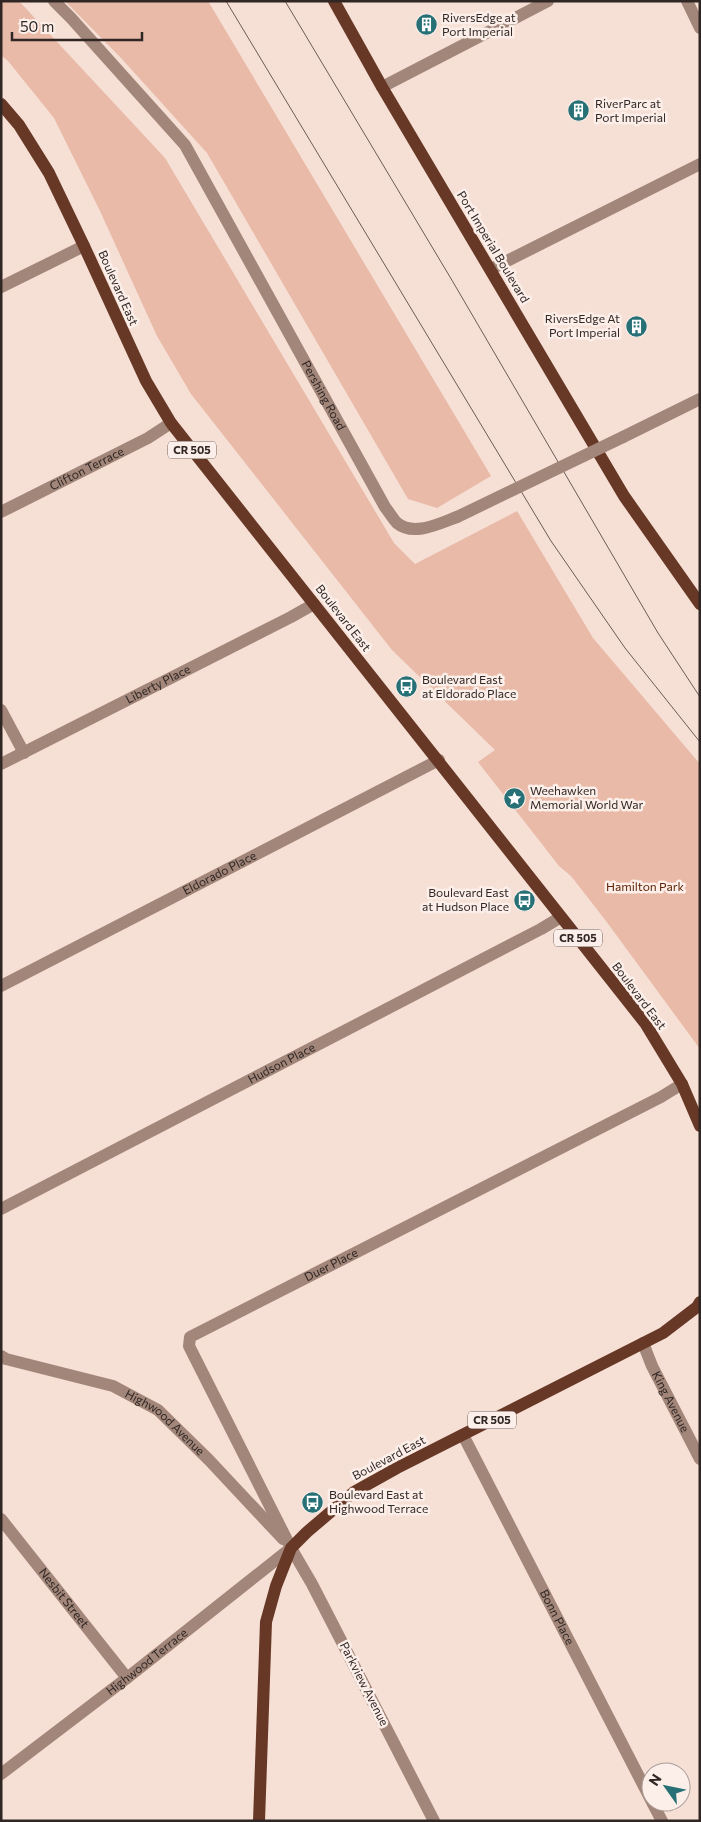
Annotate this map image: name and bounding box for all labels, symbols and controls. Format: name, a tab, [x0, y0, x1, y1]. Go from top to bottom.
scale bar	[12, 10, 142, 42]
place label: RiversEdge at Port Imperial	[442, 10, 516, 38]
building icon: RiversEdge at Port Imperial	[414, 13, 438, 37]
text: 50 m	[20, 17, 54, 35]
place label: RiverParc at Port Imperial	[595, 96, 666, 124]
building icon: RiverParc at Port Imperial	[567, 99, 591, 123]
street label: Port Imperial Boulevard	[455, 188, 533, 305]
street label: Boulevard East	[96, 248, 142, 327]
place label: RiversEdge At Port Imperial	[545, 311, 620, 339]
building icon: RiversEdge At Port Imperial	[624, 314, 648, 338]
street label: Pershing Road	[299, 358, 349, 432]
road number: CR 505	[168, 442, 216, 458]
street label: Clifton Terrace	[47, 443, 126, 493]
street label: Boulevard East	[313, 581, 374, 654]
street label: Liberty Place	[123, 661, 192, 706]
place label: Boulevard East at Eldorado Place	[422, 672, 516, 700]
bus stop icon: Boulevard East at Eldorado Place	[394, 675, 418, 699]
place label: Weehawken Memorial World War	[530, 783, 643, 811]
place icon: Weehawken Memorial World War	[502, 786, 526, 810]
street label: Eldorado Place	[180, 848, 258, 897]
park label: Hamilton Park	[606, 879, 685, 893]
place label: Boulevard East at Hudson Place	[422, 885, 509, 913]
bus stop icon: Boulevard East at Hudson Place	[513, 888, 537, 912]
road number: CR 505	[554, 930, 602, 946]
street label: Boulevard East	[610, 959, 670, 1032]
street label: Hudson Place	[245, 1039, 317, 1086]
street label: Duer Place	[302, 1245, 360, 1284]
street label: King Avenue	[650, 1368, 693, 1434]
street label: Highwood Avenue	[123, 1386, 208, 1458]
road number: CR 505	[468, 1412, 516, 1428]
street label: Boulevard East	[350, 1432, 428, 1482]
place label: Boulevard East at Highwood Terrace	[329, 1487, 428, 1515]
bus stop icon: Boulevard East at Highwood Terrace	[301, 1490, 325, 1514]
street label: Nesbit Street	[37, 1565, 92, 1630]
street label: Bonn Place	[538, 1587, 578, 1647]
street label: Highwood Terrace	[103, 1625, 190, 1697]
street label: Parkview Avenue	[338, 1639, 392, 1728]
north arrow	[641, 1762, 691, 1812]
text: N	[645, 1771, 665, 1789]

